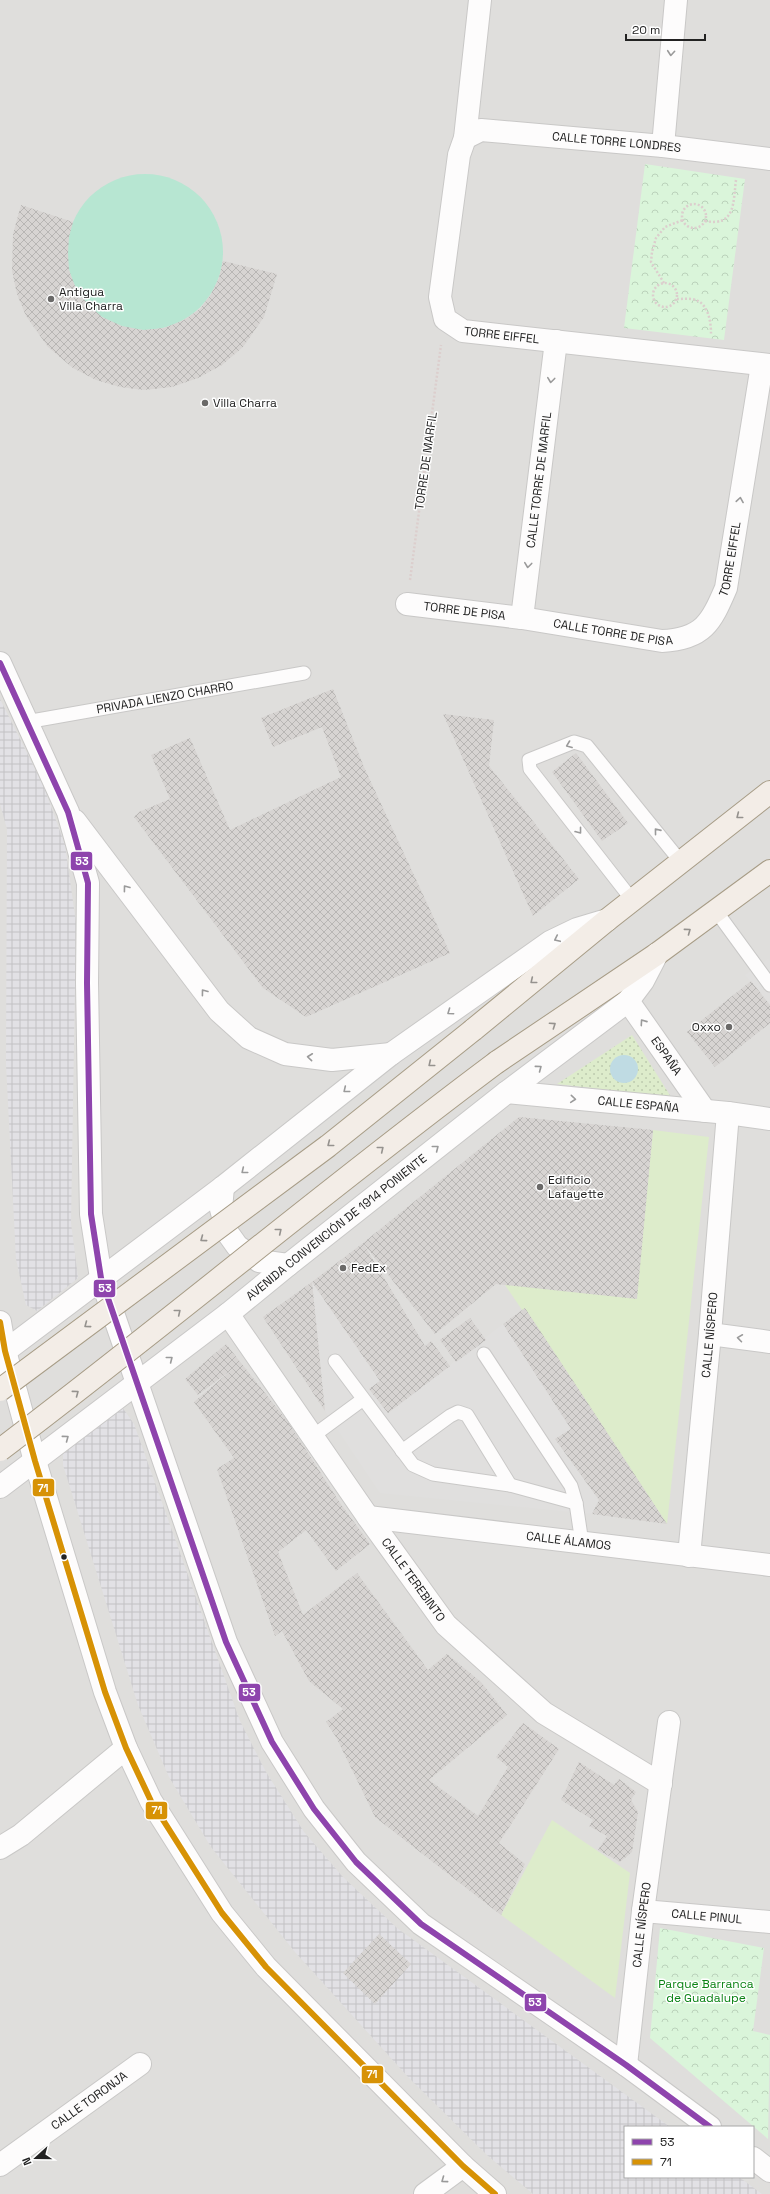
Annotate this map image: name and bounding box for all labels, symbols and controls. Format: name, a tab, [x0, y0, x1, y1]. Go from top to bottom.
scale bar	[626, 16, 705, 42]
text: 20 m	[632, 22, 660, 38]
one-way arrow	[667, 50, 676, 56]
street label: CALLE TORRE LONDRES	[551, 128, 682, 156]
place label: Antigua Villa Charra	[59, 284, 123, 314]
marker: Antigua Villa Charra	[46, 294, 56, 304]
street label: TORRE EIFFEL	[463, 323, 540, 347]
one-way arrow	[547, 377, 556, 383]
place label: Villa Charra	[213, 395, 277, 411]
marker: Villa Charra	[200, 398, 210, 408]
street label: TORRE DE MARFIL	[411, 410, 441, 511]
street label: CALLE TORRE DE MARFIL	[523, 411, 555, 549]
one-way arrow	[735, 497, 744, 503]
street label: TORRE EIFFEL	[715, 520, 745, 599]
one-way arrow	[524, 562, 533, 568]
street label: TORRE DE PISA	[423, 598, 507, 624]
street label: CALLE TORRE DE PISA	[552, 615, 674, 649]
street label: PRIVADA LIENZO CHARRO	[95, 678, 235, 717]
one-way arrow	[565, 740, 572, 748]
one-way arrow	[737, 811, 744, 818]
one-way arrow	[574, 827, 581, 834]
one-way arrow	[654, 829, 661, 836]
line badge: 53	[70, 851, 93, 871]
text: 53	[75, 854, 89, 868]
one-way arrow	[123, 885, 130, 892]
one-way arrow	[684, 929, 691, 936]
one-way arrow	[554, 934, 562, 942]
one-way arrow	[531, 976, 538, 983]
one-way arrow	[202, 989, 209, 996]
one-way arrow	[447, 1007, 454, 1015]
one-way arrow	[641, 1019, 648, 1026]
place label: Oxxo	[692, 1019, 721, 1035]
marker: Oxxo	[724, 1022, 734, 1032]
one-way arrow	[548, 1023, 555, 1030]
street label: ESPAÑA	[647, 1033, 686, 1079]
one-way arrow	[307, 1053, 313, 1062]
one-way arrow	[429, 1059, 436, 1066]
one-way arrow	[534, 1066, 541, 1073]
one-way arrow	[343, 1085, 350, 1092]
street label: CALLE ESPAÑA	[597, 1093, 680, 1116]
one-way arrow	[570, 1094, 576, 1103]
one-way arrow	[327, 1140, 334, 1147]
one-way arrow	[432, 1146, 439, 1153]
one-way arrow	[376, 1147, 383, 1154]
street label: AVENIDA CONVENCIÓN DE 1914 PONIENTE	[243, 1150, 430, 1304]
one-way arrow	[241, 1166, 248, 1173]
place label: Edificio Lafayette	[548, 1172, 604, 1202]
marker: Edificio Lafayette	[535, 1182, 545, 1192]
one-way arrow	[275, 1229, 282, 1236]
one-way arrow	[200, 1234, 207, 1241]
place label: FedEx	[351, 1260, 386, 1276]
marker: FedEx	[338, 1263, 348, 1273]
line badge: 53	[93, 1279, 116, 1298]
text: 53	[98, 1281, 112, 1295]
street label: CALLE NÍSPERO	[698, 1291, 721, 1379]
one-way arrow	[173, 1310, 180, 1317]
one-way arrow	[85, 1320, 92, 1327]
one-way arrow	[737, 1333, 743, 1342]
one-way arrow	[165, 1357, 172, 1364]
one-way arrow	[71, 1391, 78, 1398]
one-way arrow	[62, 1435, 69, 1442]
line badge: 71	[32, 1478, 55, 1497]
text: 71	[38, 1481, 48, 1495]
street label: CALLE ÁLAMOS	[525, 1528, 612, 1554]
street label: CALLE TEREBINTO	[378, 1535, 449, 1625]
unlabelled marker	[59, 1552, 69, 1562]
line badge: 53	[238, 1683, 261, 1702]
text: 53	[242, 1685, 256, 1699]
line badge: 71	[145, 1801, 168, 1820]
text: 71	[152, 1803, 162, 1817]
street label: CALLE NÍSPERO	[629, 1881, 655, 1968]
street label: CALLE PINUL	[671, 1905, 743, 1928]
park label: Parque Barranca de Guadalupe	[658, 1976, 754, 2006]
line badge: 53	[524, 1993, 547, 2012]
text: 53	[528, 1995, 542, 2009]
line badge: 71	[361, 2065, 384, 2084]
street label: CALLE TORONJA	[48, 2067, 131, 2134]
text: 71	[367, 2067, 377, 2081]
legend	[624, 2126, 754, 2178]
text: 53	[660, 2134, 674, 2150]
north arrow	[16, 2138, 56, 2178]
text: 71	[660, 2154, 672, 2170]
text: N	[19, 2156, 35, 2168]
one-way arrow	[442, 2175, 449, 2182]

